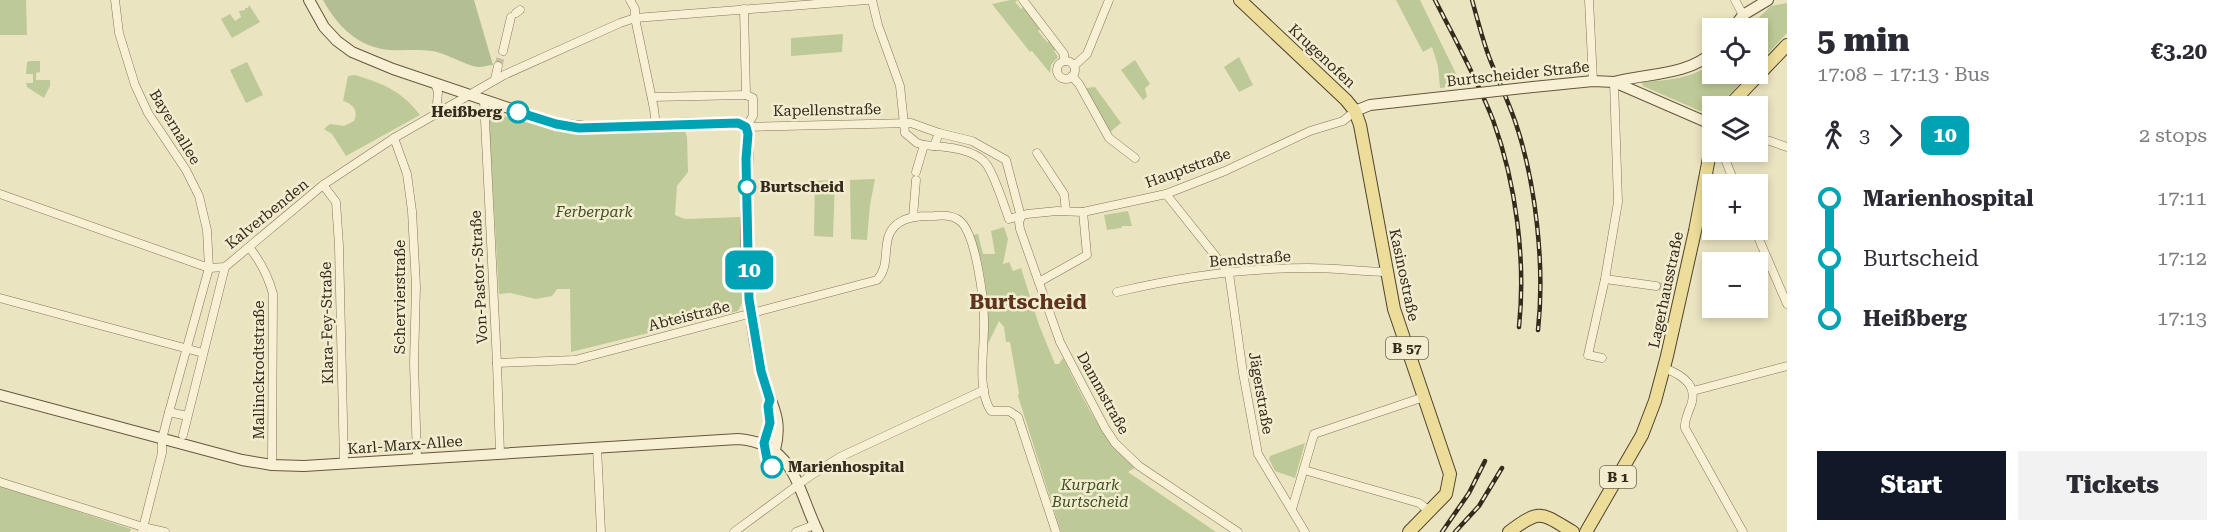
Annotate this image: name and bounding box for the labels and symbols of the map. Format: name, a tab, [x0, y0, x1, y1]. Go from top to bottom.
street label: Krugenofen	[1285, 20, 1360, 92]
street label: Burtscheider Straße	[1446, 58, 1590, 90]
street label: Bayernallee	[146, 86, 204, 168]
street label: Kapellenstraße	[773, 100, 881, 120]
marker: Heißberg	[507, 101, 529, 123]
place label: Heißberg	[431, 103, 503, 121]
street label: Hauptstraße	[1143, 144, 1233, 192]
street label: Kalverbenden	[222, 175, 312, 253]
marker: Burtscheid	[738, 178, 756, 196]
place label: Burtscheid	[760, 178, 844, 196]
park label: Ferberpark	[554, 203, 633, 221]
street label: Von-Pastor-Straße	[467, 210, 491, 344]
street label: Kasinostraße	[1385, 227, 1423, 323]
street label: Lagerhausstraße	[1645, 230, 1687, 350]
street label: Schervierstraße	[391, 240, 409, 354]
street label: Bendstraße	[1208, 247, 1292, 271]
line badge: 10	[722, 250, 776, 290]
street label: Klara-Fey-Straße	[317, 262, 337, 384]
district label: Burtscheid	[969, 290, 1087, 314]
street label: Abteistraße	[646, 297, 732, 335]
street label: Mallinckrodtstraße	[250, 301, 268, 439]
road number: B 57	[1386, 337, 1428, 359]
street label: Dammstraße	[1073, 349, 1133, 437]
street label: Jägerstraße	[1245, 350, 1277, 436]
street label: Karl-Marx-Allee	[347, 432, 463, 458]
marker: Marienhospital	[761, 456, 783, 478]
place label: Marienhospital	[788, 458, 904, 476]
road number: B 1	[1600, 466, 1636, 488]
park label: Kurpark Burtscheid	[1051, 476, 1128, 511]

